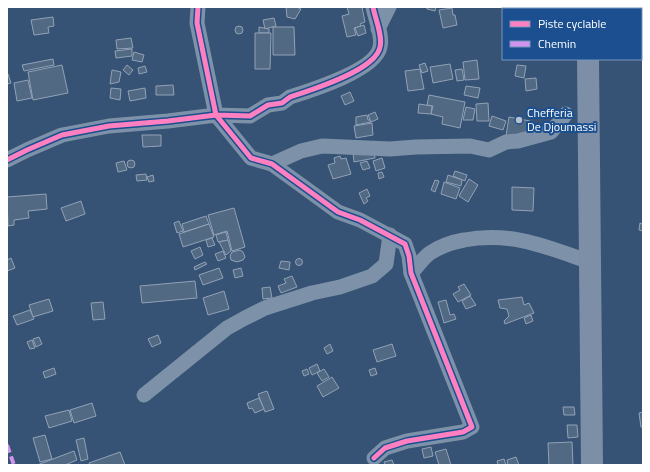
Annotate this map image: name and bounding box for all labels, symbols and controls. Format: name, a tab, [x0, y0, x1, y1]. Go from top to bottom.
legend	[502, 8, 642, 60]
text: Piste cyclable	[538, 14, 606, 33]
text: Chemin	[538, 34, 576, 53]
place label: Chefferia De Djoumassi	[527, 103, 596, 136]
marker: Chefferia De Djoumassi	[514, 115, 524, 125]

